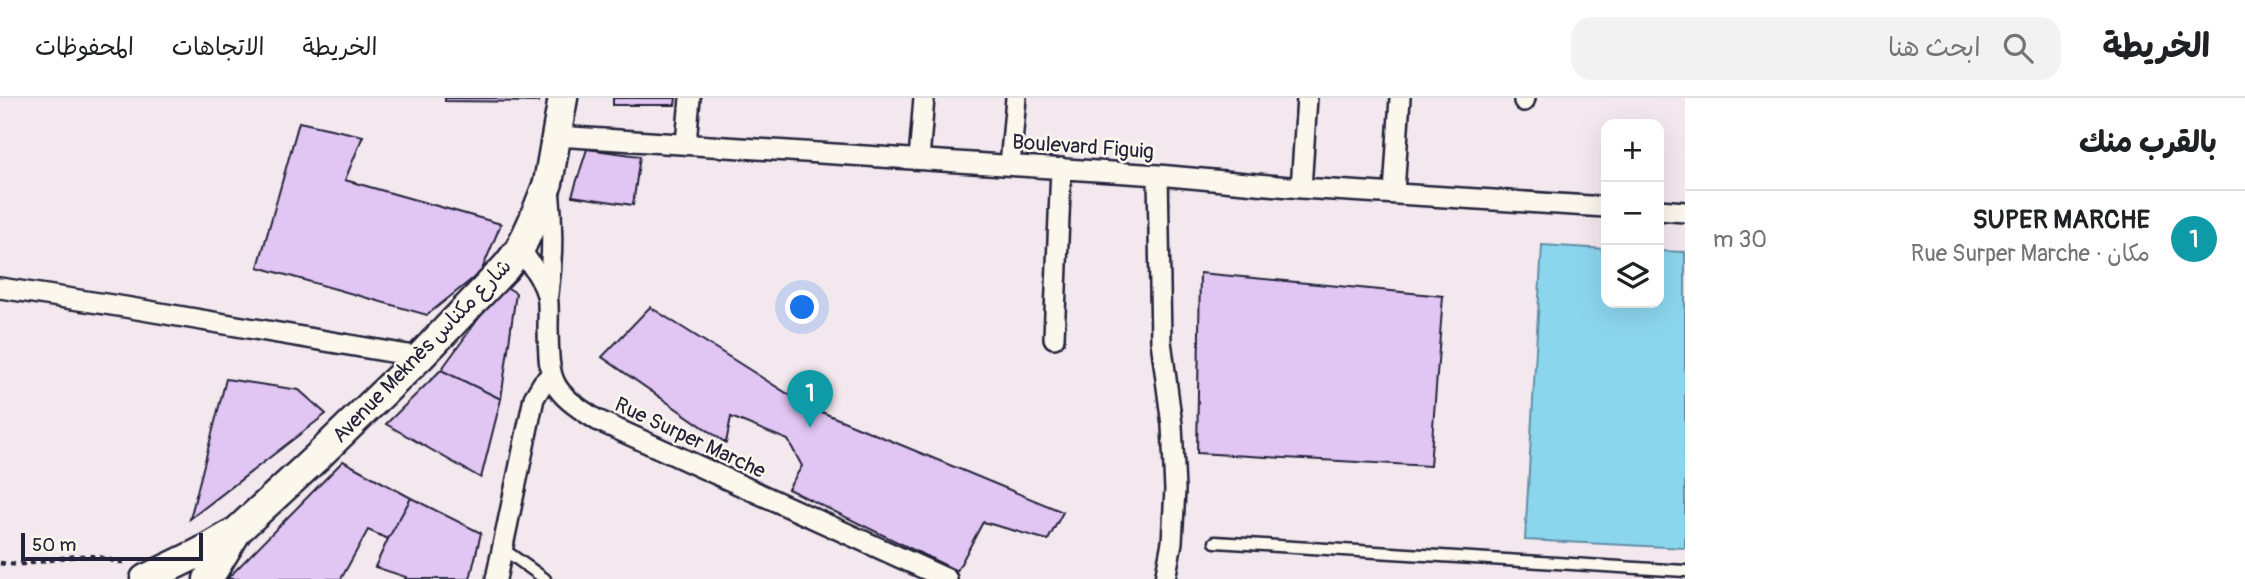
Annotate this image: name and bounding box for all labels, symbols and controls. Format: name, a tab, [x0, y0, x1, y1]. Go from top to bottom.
search box	[1571, 17, 2061, 80]
text: الخريطة	[2103, 26, 2210, 67]
icon: search	[1999, 29, 2037, 67]
text: ابحث هنا	[1888, 32, 1981, 64]
text: المحفوظات	[35, 33, 134, 62]
text: الاتجاهات	[172, 33, 265, 62]
text: الخريطة	[303, 33, 377, 62]
map controls	[1601, 119, 1664, 308]
button: +	[1601, 119, 1664, 182]
text: بالقرب منك	[2079, 124, 2217, 161]
street label: Boulevard Figuig	[1011, 129, 1155, 165]
button: −	[1601, 182, 1664, 245]
text: SUPER MARCHE	[1972, 204, 2150, 236]
text: 30 m	[1713, 225, 1767, 254]
text: 1	[2190, 225, 2199, 254]
text: مكان · Rue Surper Marche	[1911, 239, 2150, 268]
button: layers	[1601, 245, 1664, 308]
street label: Avenue Meknès شارع مكناس	[327, 253, 518, 450]
your location	[785, 290, 819, 324]
pin: 1	[787, 370, 833, 428]
street label: Rue Surper Marche	[610, 391, 770, 485]
scale bar	[21, 530, 203, 562]
text: 50 m	[32, 533, 76, 557]

